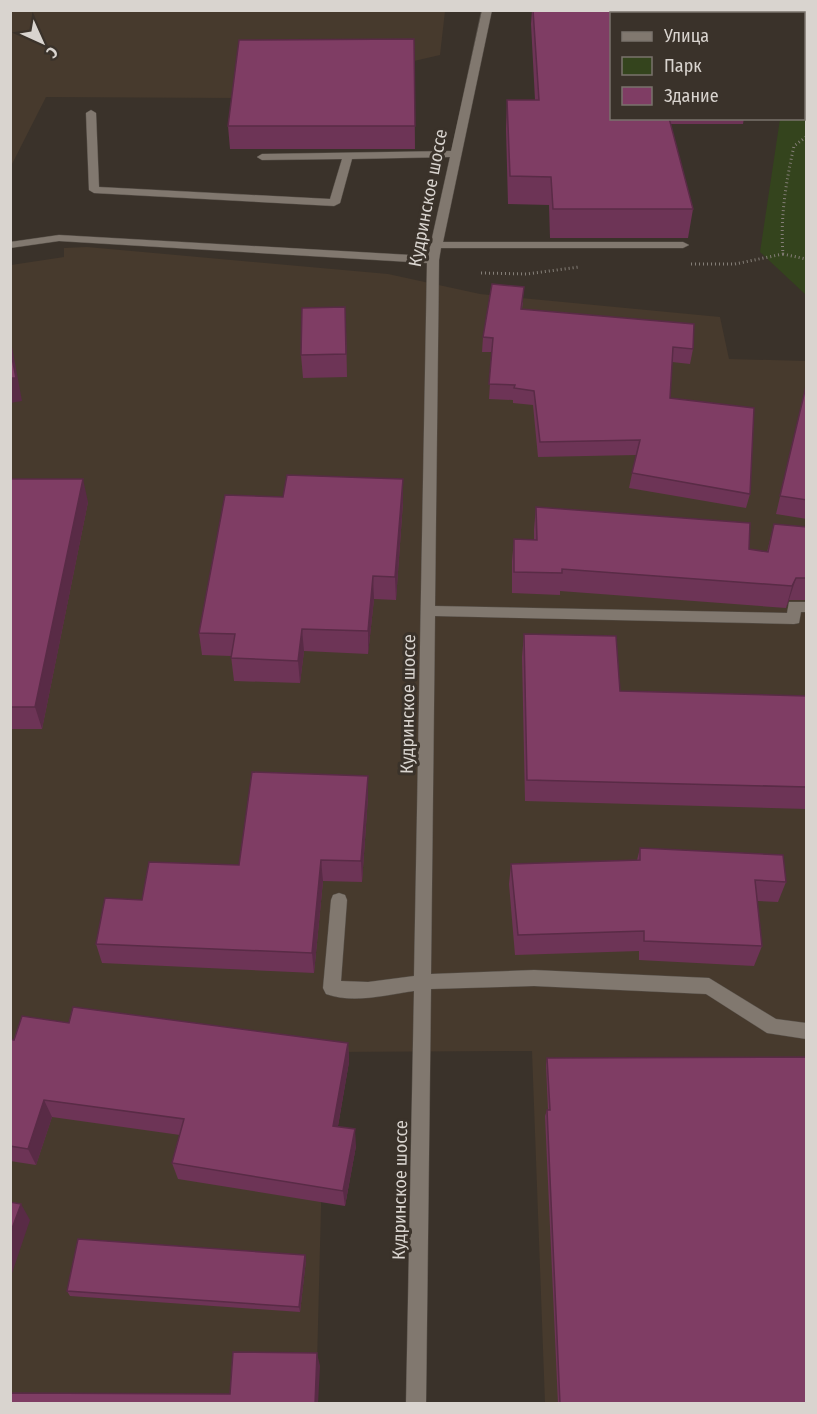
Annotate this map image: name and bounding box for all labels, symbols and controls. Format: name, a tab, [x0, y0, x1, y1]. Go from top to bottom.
north arrow	[12, 12, 72, 72]
legend	[610, 12, 805, 120]
text: Улица	[663, 25, 709, 47]
text: С	[42, 43, 62, 62]
text: Парк	[664, 55, 702, 77]
text: Здание	[664, 85, 719, 107]
street label: Кудринское шоссе	[404, 127, 452, 269]
street label: Кудринское шоссе	[396, 634, 420, 774]
street label: Кудринское шоссе	[388, 1120, 412, 1260]

